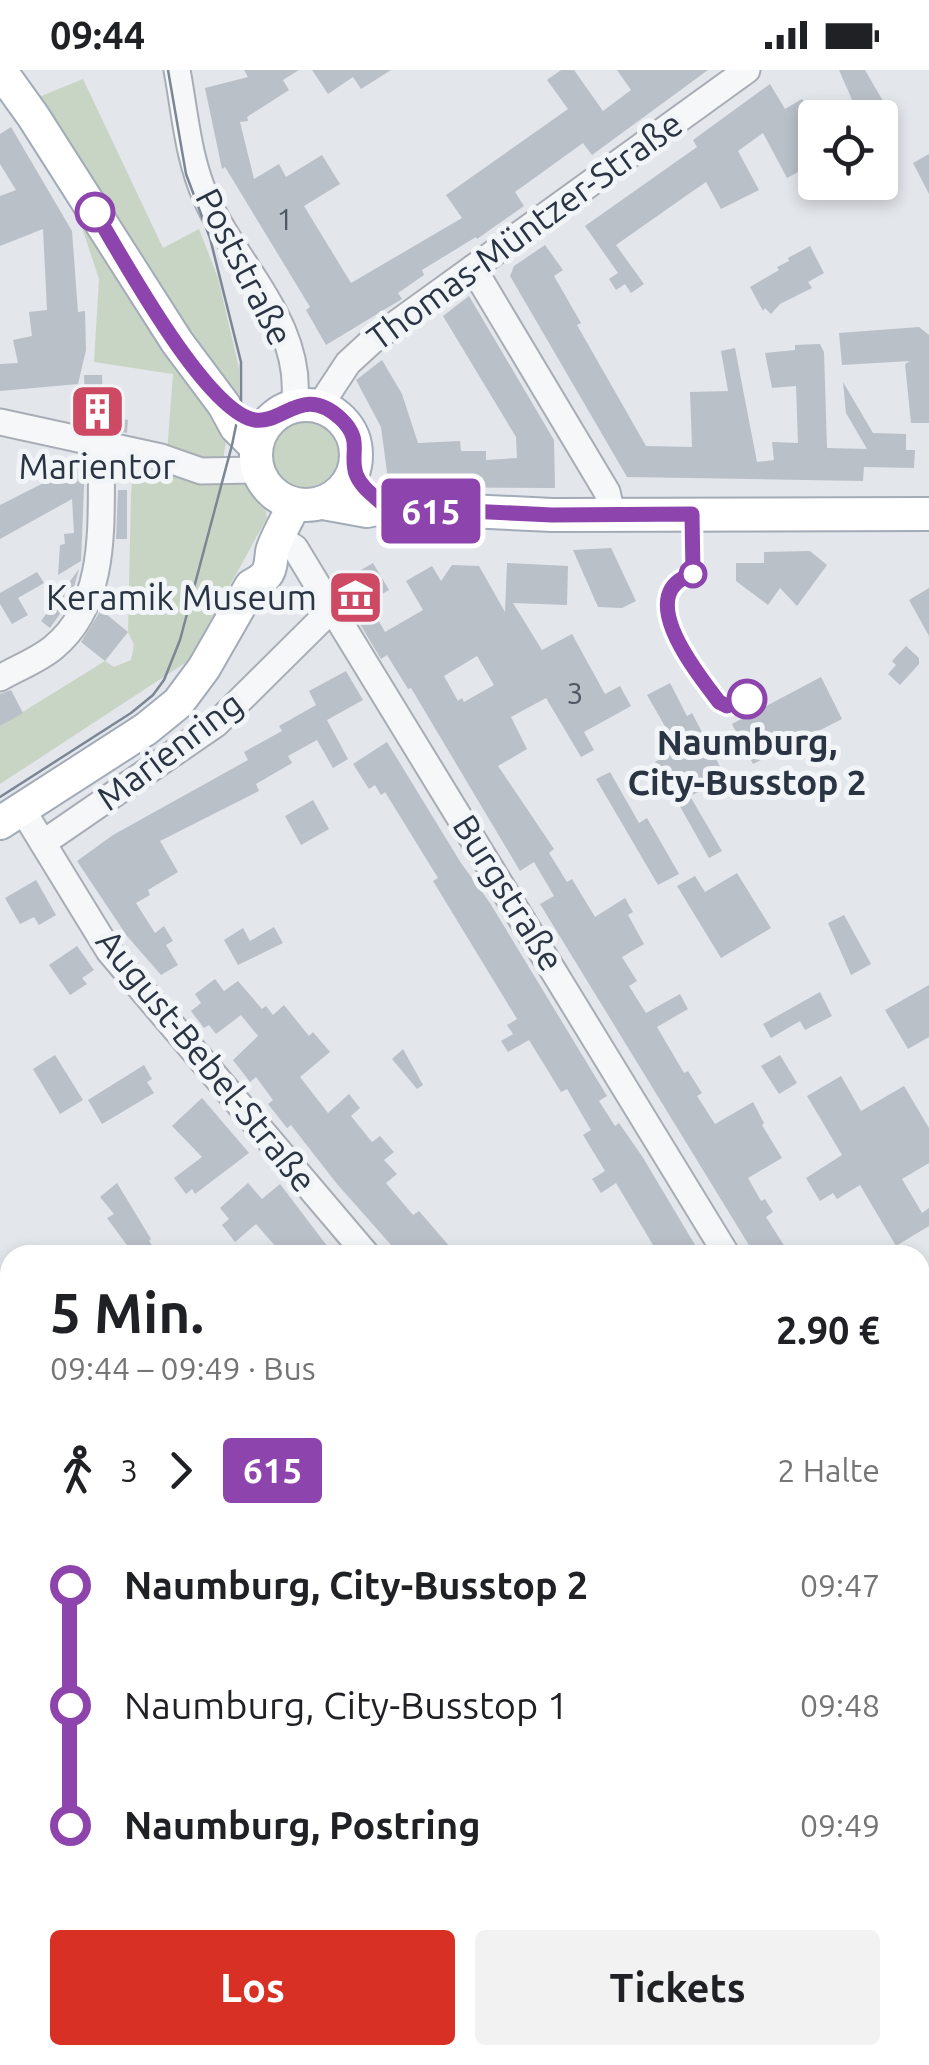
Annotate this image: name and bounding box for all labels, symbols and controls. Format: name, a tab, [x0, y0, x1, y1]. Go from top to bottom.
text: 09:44	[50, 14, 145, 56]
map controls	[798, 100, 898, 200]
button: locate	[798, 100, 898, 200]
street label: Thomas-Müntzer-Straße	[359, 103, 690, 358]
street label: Poststraße	[188, 181, 301, 352]
unlabelled marker	[76, 193, 114, 231]
house number: 1	[277, 202, 293, 236]
building icon: Marientor	[67, 381, 127, 441]
place label: Marientor	[19, 446, 175, 486]
line badge: 615	[374, 478, 488, 544]
text: 615	[401, 491, 461, 531]
unlabelled marker	[680, 561, 706, 587]
museum icon: Keramik Museum	[326, 568, 386, 628]
place label: Keramik Museum	[46, 577, 317, 617]
house number: 3	[567, 676, 583, 710]
marker: Naumburg, City-Busstop 2	[728, 680, 766, 718]
street label: Marienring	[89, 683, 250, 818]
place label: Naumburg, City-Busstop 2	[628, 722, 866, 802]
street label: Burgstraße	[445, 807, 572, 978]
street label: August-Bebel-Straße	[89, 921, 325, 1199]
text: 5 Min.	[50, 1282, 204, 1343]
text: 2.90 €	[776, 1309, 880, 1351]
text: 09:44 – 09:49 · Bus	[50, 1350, 316, 1386]
icon: walk	[50, 1443, 105, 1498]
icon: forward	[153, 1443, 208, 1498]
text: 615	[243, 1450, 302, 1490]
text: 3	[120, 1452, 138, 1488]
text: 2 Halte	[777, 1452, 880, 1488]
text: Naumburg, City-Busstop 2	[124, 1564, 588, 1606]
text: 09:47	[800, 1567, 880, 1603]
text: Naumburg, City-Busstop 1	[124, 1684, 568, 1726]
text: 09:48	[800, 1687, 880, 1723]
text: Naumburg, Postring	[124, 1804, 481, 1846]
text: 09:49	[800, 1807, 880, 1843]
button: Los	[50, 1930, 455, 2045]
button: Tickets	[475, 1930, 880, 2045]

